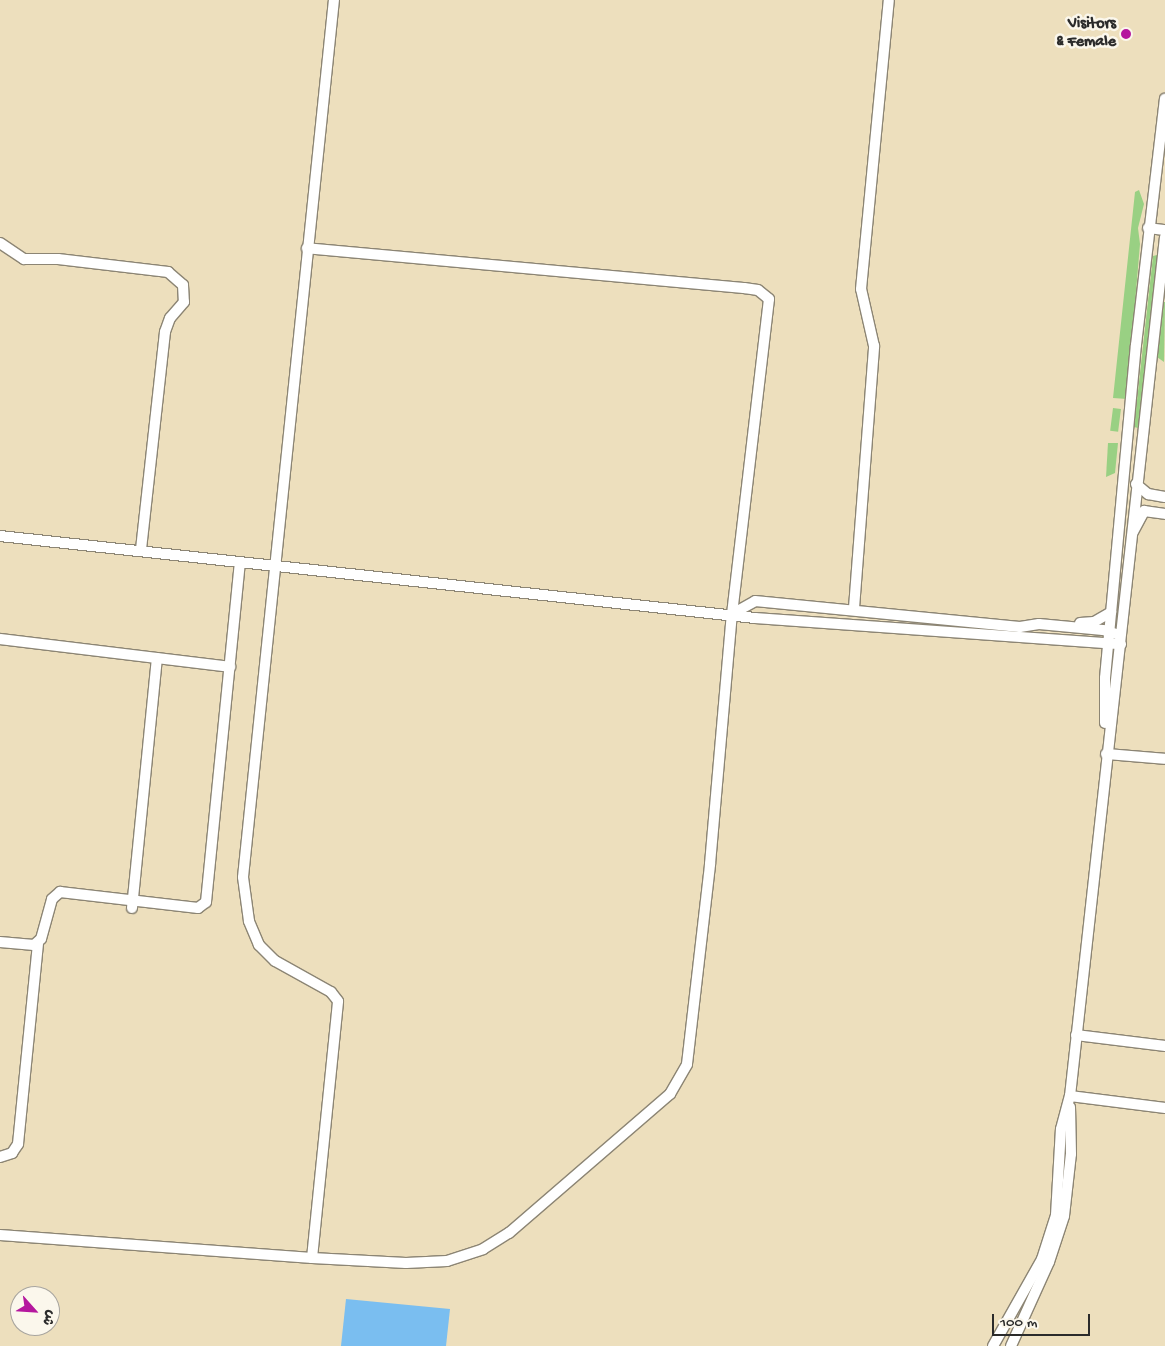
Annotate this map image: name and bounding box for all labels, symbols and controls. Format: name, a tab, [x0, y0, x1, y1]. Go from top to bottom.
place label: Visitors & Female	[1056, 15, 1116, 53]
marker: Visitors & Female	[1120, 28, 1132, 40]
north arrow	[10, 1286, 60, 1336]
scale bar	[995, 1304, 1092, 1336]
text: ش	[37, 1307, 59, 1328]
text: 100 m	[1000, 1314, 1037, 1332]

